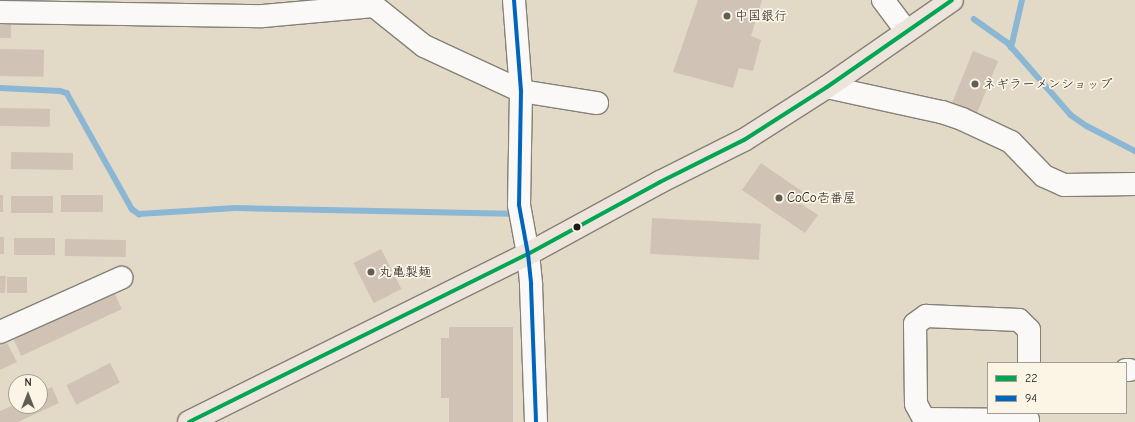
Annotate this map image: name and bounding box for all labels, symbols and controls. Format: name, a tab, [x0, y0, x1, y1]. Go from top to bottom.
place label: 中国銀行	[735, 8, 787, 24]
marker: 中国銀行	[722, 11, 732, 21]
place label: ネギラーメンショップ	[983, 76, 1113, 92]
marker: ネギラーメンショップ	[970, 79, 980, 89]
place label: CoCo壱番屋	[787, 190, 856, 206]
marker: CoCo壱番屋	[774, 193, 784, 203]
unlabelled marker	[572, 222, 582, 232]
place label: 丸亀製麺	[379, 264, 431, 280]
marker: 丸亀製麺	[366, 267, 376, 277]
legend	[987, 362, 1127, 414]
text: 22	[1025, 371, 1038, 385]
north arrow	[8, 374, 48, 414]
text: N	[24, 376, 32, 389]
text: 94	[1025, 391, 1037, 405]

